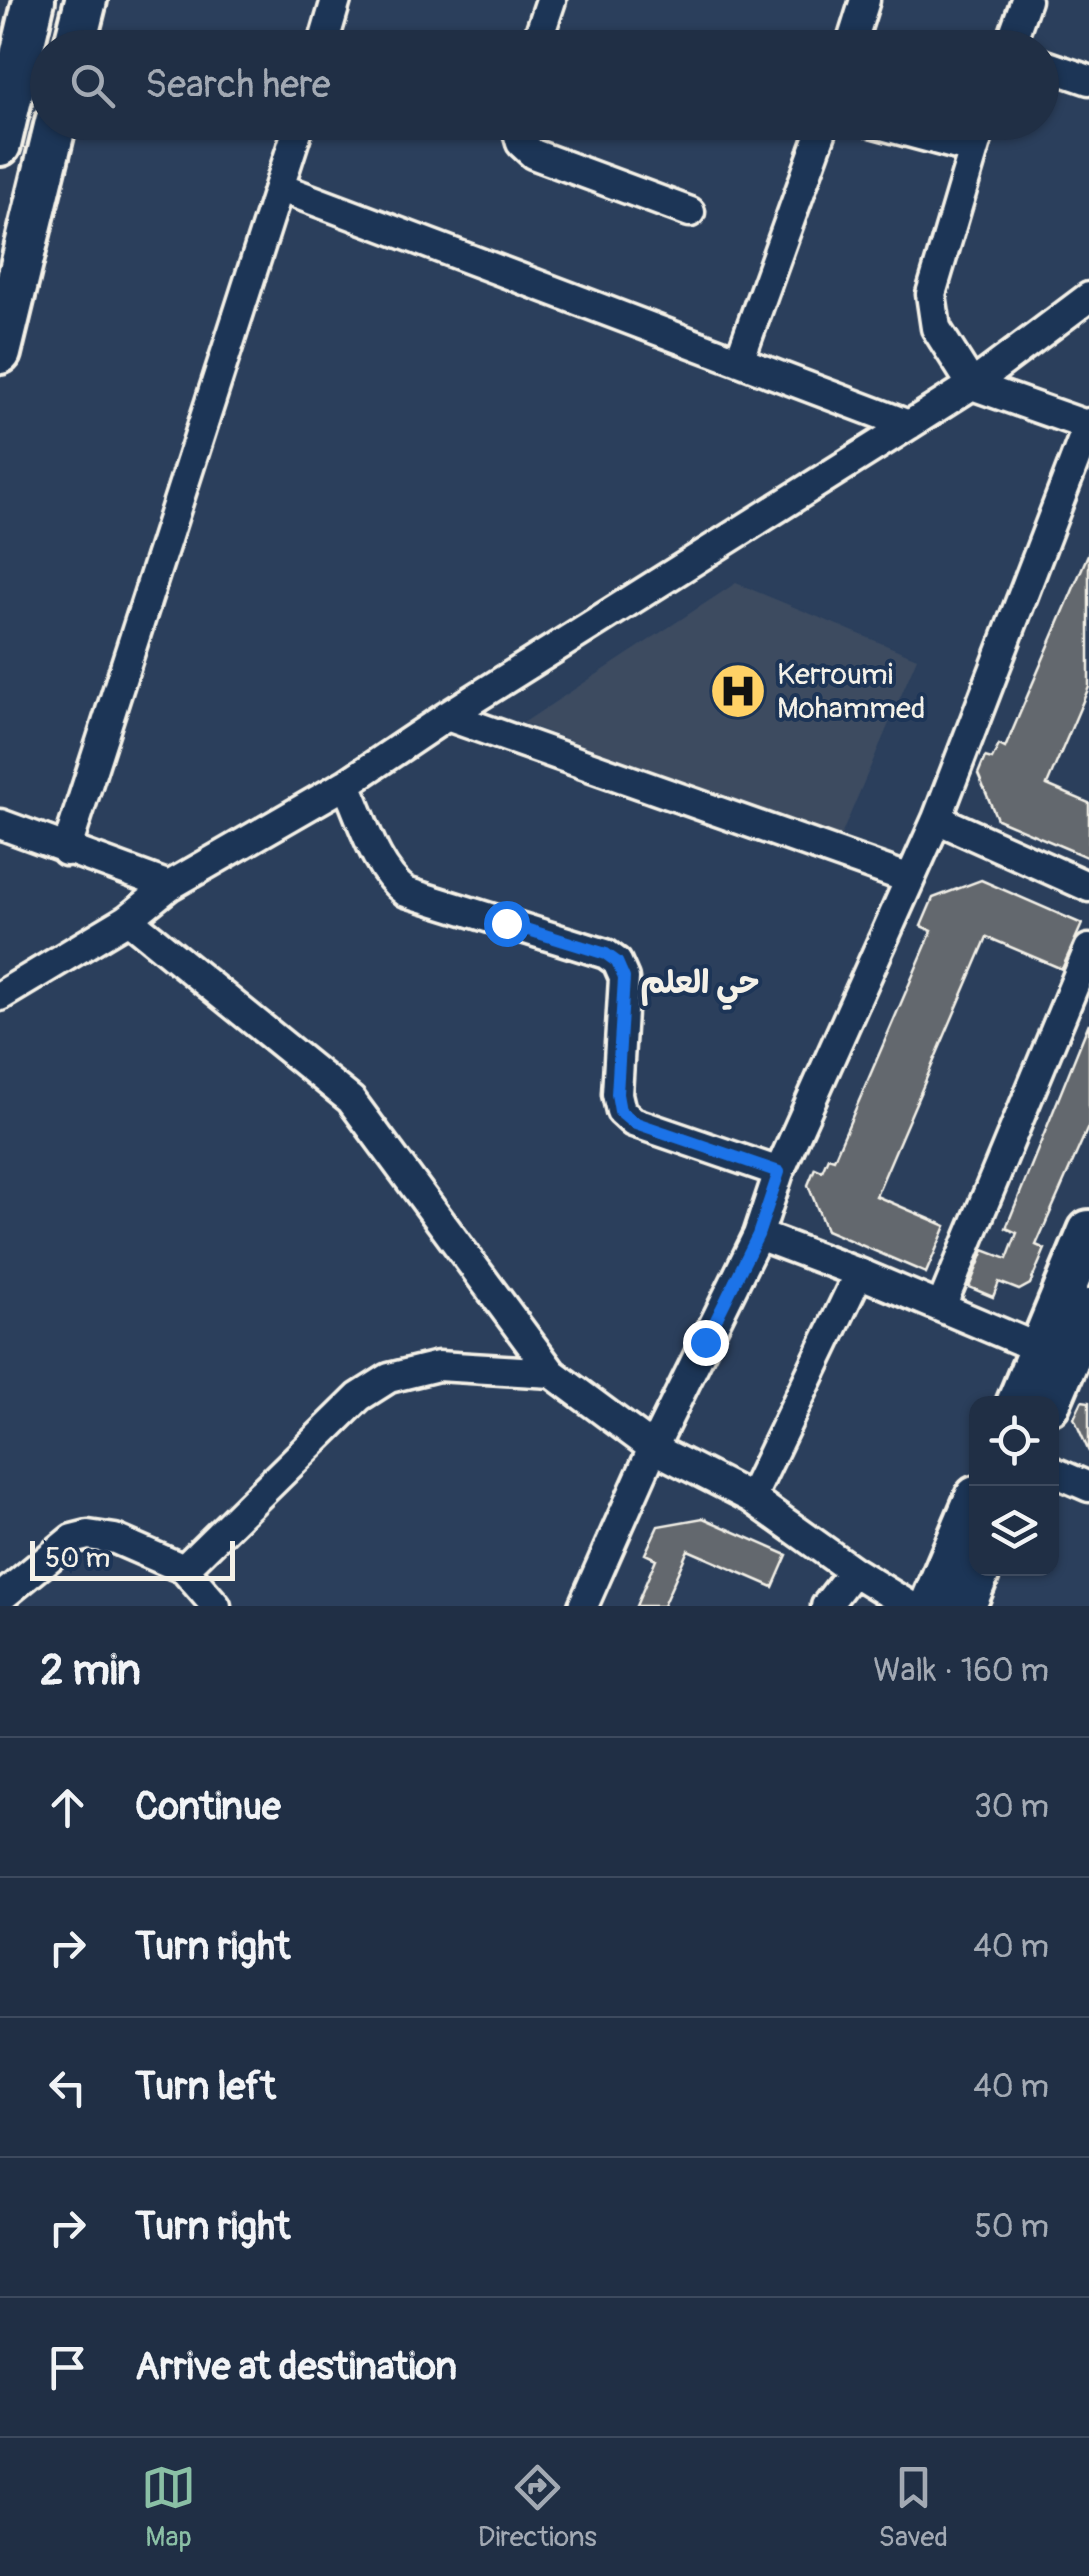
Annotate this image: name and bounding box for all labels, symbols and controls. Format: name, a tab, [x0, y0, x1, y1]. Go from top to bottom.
search box	[30, 30, 1059, 140]
icon: search	[65, 58, 120, 113]
text: Search here	[145, 61, 331, 109]
place label: Kerroumi Mohammed	[777, 656, 926, 727]
hospital icon: Kerroumi Mohammed	[708, 661, 768, 721]
route start	[484, 901, 530, 947]
district label: حي العلم	[641, 963, 759, 1011]
route end	[683, 1320, 729, 1366]
map controls	[969, 1396, 1059, 1576]
button: locate	[969, 1396, 1059, 1486]
button: layers	[969, 1486, 1059, 1576]
scale bar	[30, 1536, 235, 1581]
text: 50 m	[45, 1541, 110, 1576]
text: 2 min	[40, 1645, 141, 1697]
text: Walk · 160 m	[873, 1651, 1049, 1691]
icon: ahead	[40, 1780, 95, 1835]
text: Continue	[135, 1783, 281, 1831]
text: 30 m	[974, 1787, 1049, 1827]
icon: right	[40, 1920, 95, 1975]
text: Turn right	[135, 1923, 290, 1971]
text: 40 m	[973, 1927, 1049, 1967]
icon: left	[40, 2060, 95, 2115]
text: Turn left	[135, 2063, 276, 2111]
text: 40 m	[973, 2067, 1049, 2107]
icon: right	[40, 2200, 95, 2255]
text: Turn right	[135, 2203, 290, 2251]
text: 50 m	[974, 2207, 1049, 2247]
icon: arrive	[40, 2340, 95, 2395]
text: Arrive at destination	[135, 2343, 457, 2391]
tab: Map	[141, 2460, 196, 2555]
tab: Directions	[478, 2460, 597, 2555]
tab: Saved	[879, 2460, 948, 2555]

